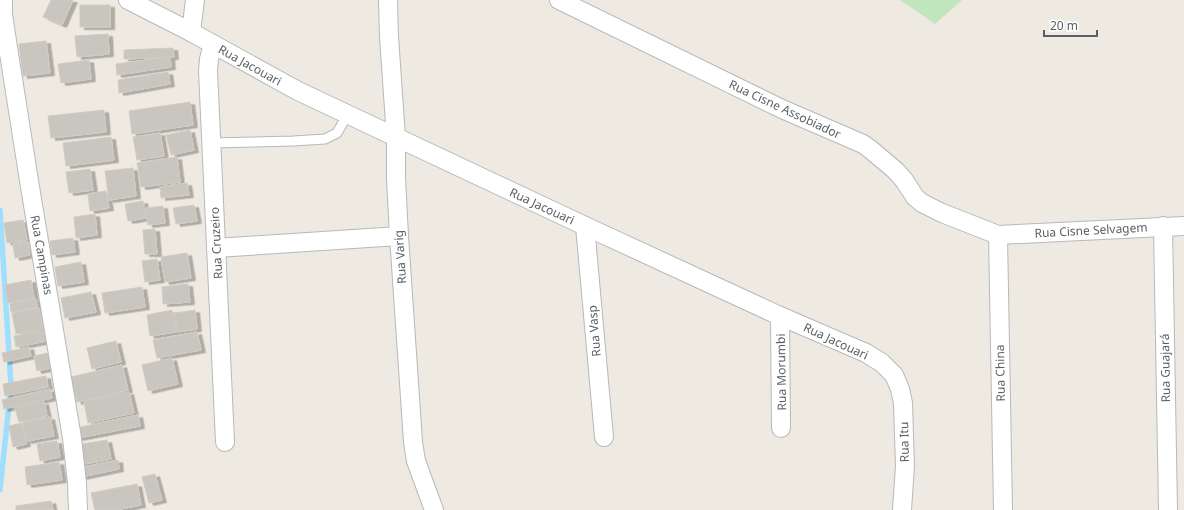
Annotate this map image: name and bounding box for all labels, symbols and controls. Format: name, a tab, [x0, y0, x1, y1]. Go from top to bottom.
scale bar	[1044, 12, 1097, 38]
text: 20 m	[1050, 17, 1078, 34]
street label: Rua Jacouari	[215, 41, 285, 89]
street label: Rua Cisne Assobiador	[726, 76, 844, 142]
street label: Rua Jacouari	[507, 184, 577, 228]
street label: Rua Cruzeiro	[206, 207, 226, 279]
street label: Rua Campinas	[27, 214, 57, 296]
street label: Rua Cisne Selvagem	[1034, 219, 1148, 241]
street label: Rua Varig	[390, 230, 410, 284]
street label: Rua Vasp	[583, 305, 605, 357]
street label: Rua Jacouari	[801, 319, 871, 363]
street label: Rua Morumbi	[772, 333, 790, 411]
street label: Rua Guajará	[1156, 333, 1174, 403]
street label: Rua China	[991, 344, 1009, 402]
street label: Rua Itu	[895, 422, 913, 462]

